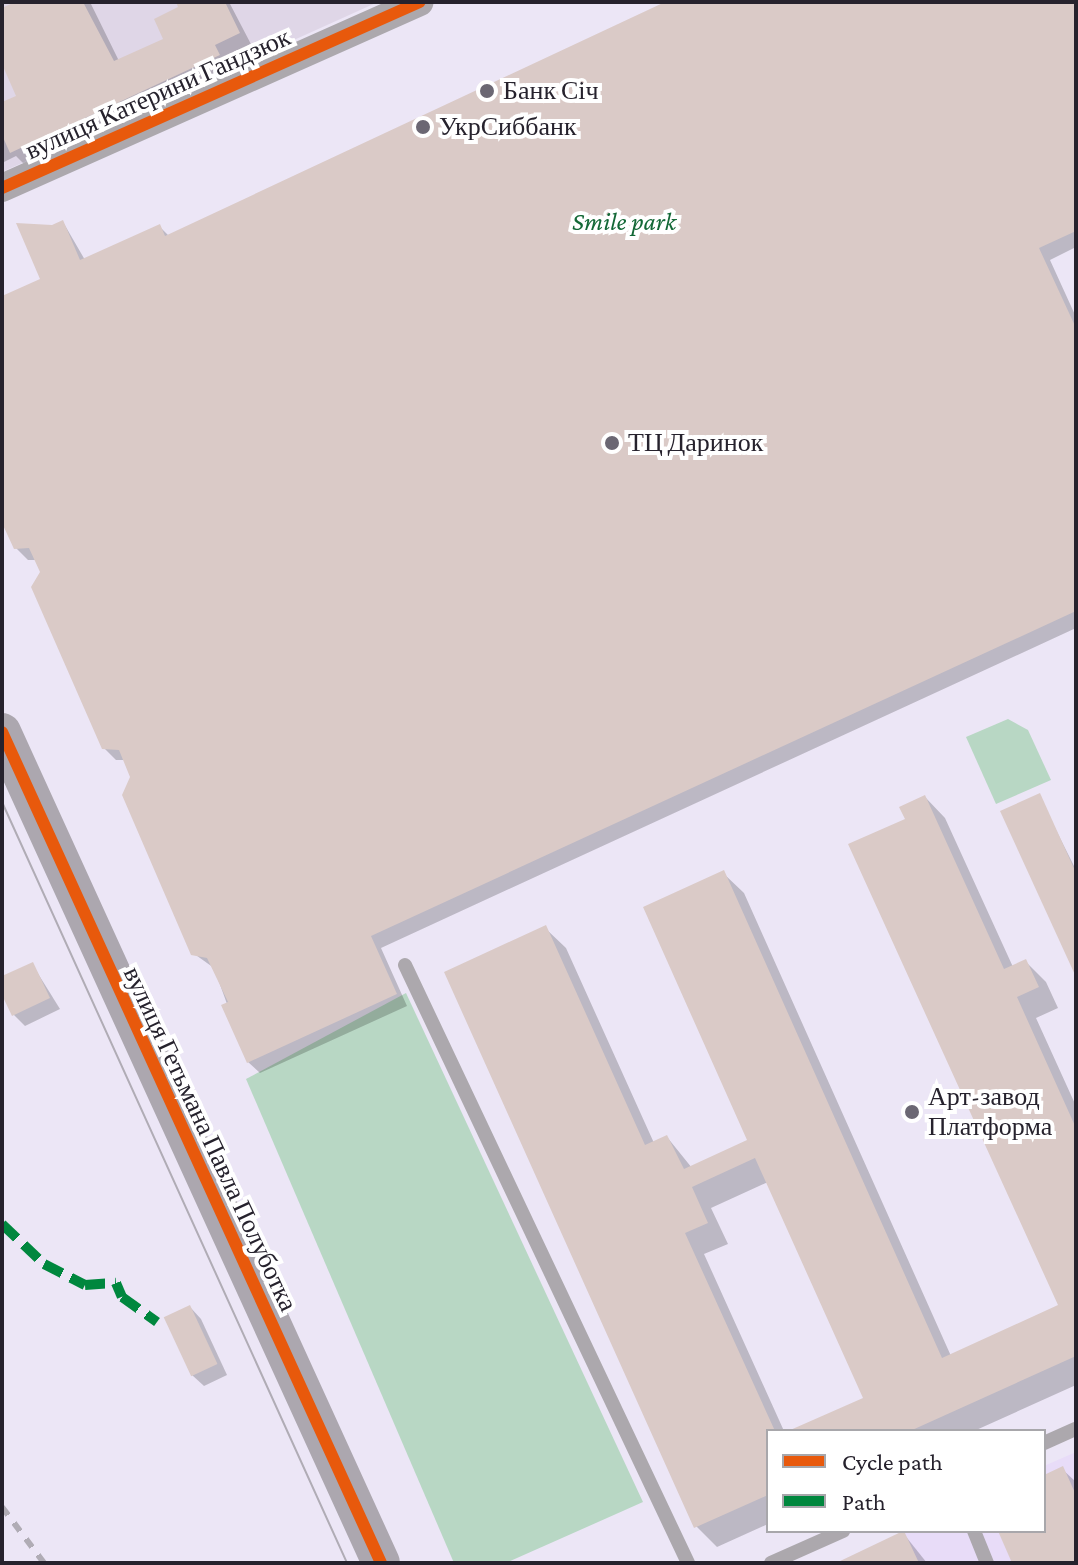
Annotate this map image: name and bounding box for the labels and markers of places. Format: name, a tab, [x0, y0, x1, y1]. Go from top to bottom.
place label: Банк Січ	[503, 75, 599, 107]
marker: Банк Січ	[478, 82, 496, 100]
place label: УкрСиббанк	[439, 111, 577, 143]
marker: УкрСиббанк	[414, 118, 432, 136]
place label: ТЦ Даринок	[628, 427, 763, 459]
marker: ТЦ Даринок	[603, 434, 621, 452]
place label: Арт-завод Платформа	[928, 1081, 1052, 1142]
marker: Арт-завод Платформа	[903, 1103, 921, 1121]

